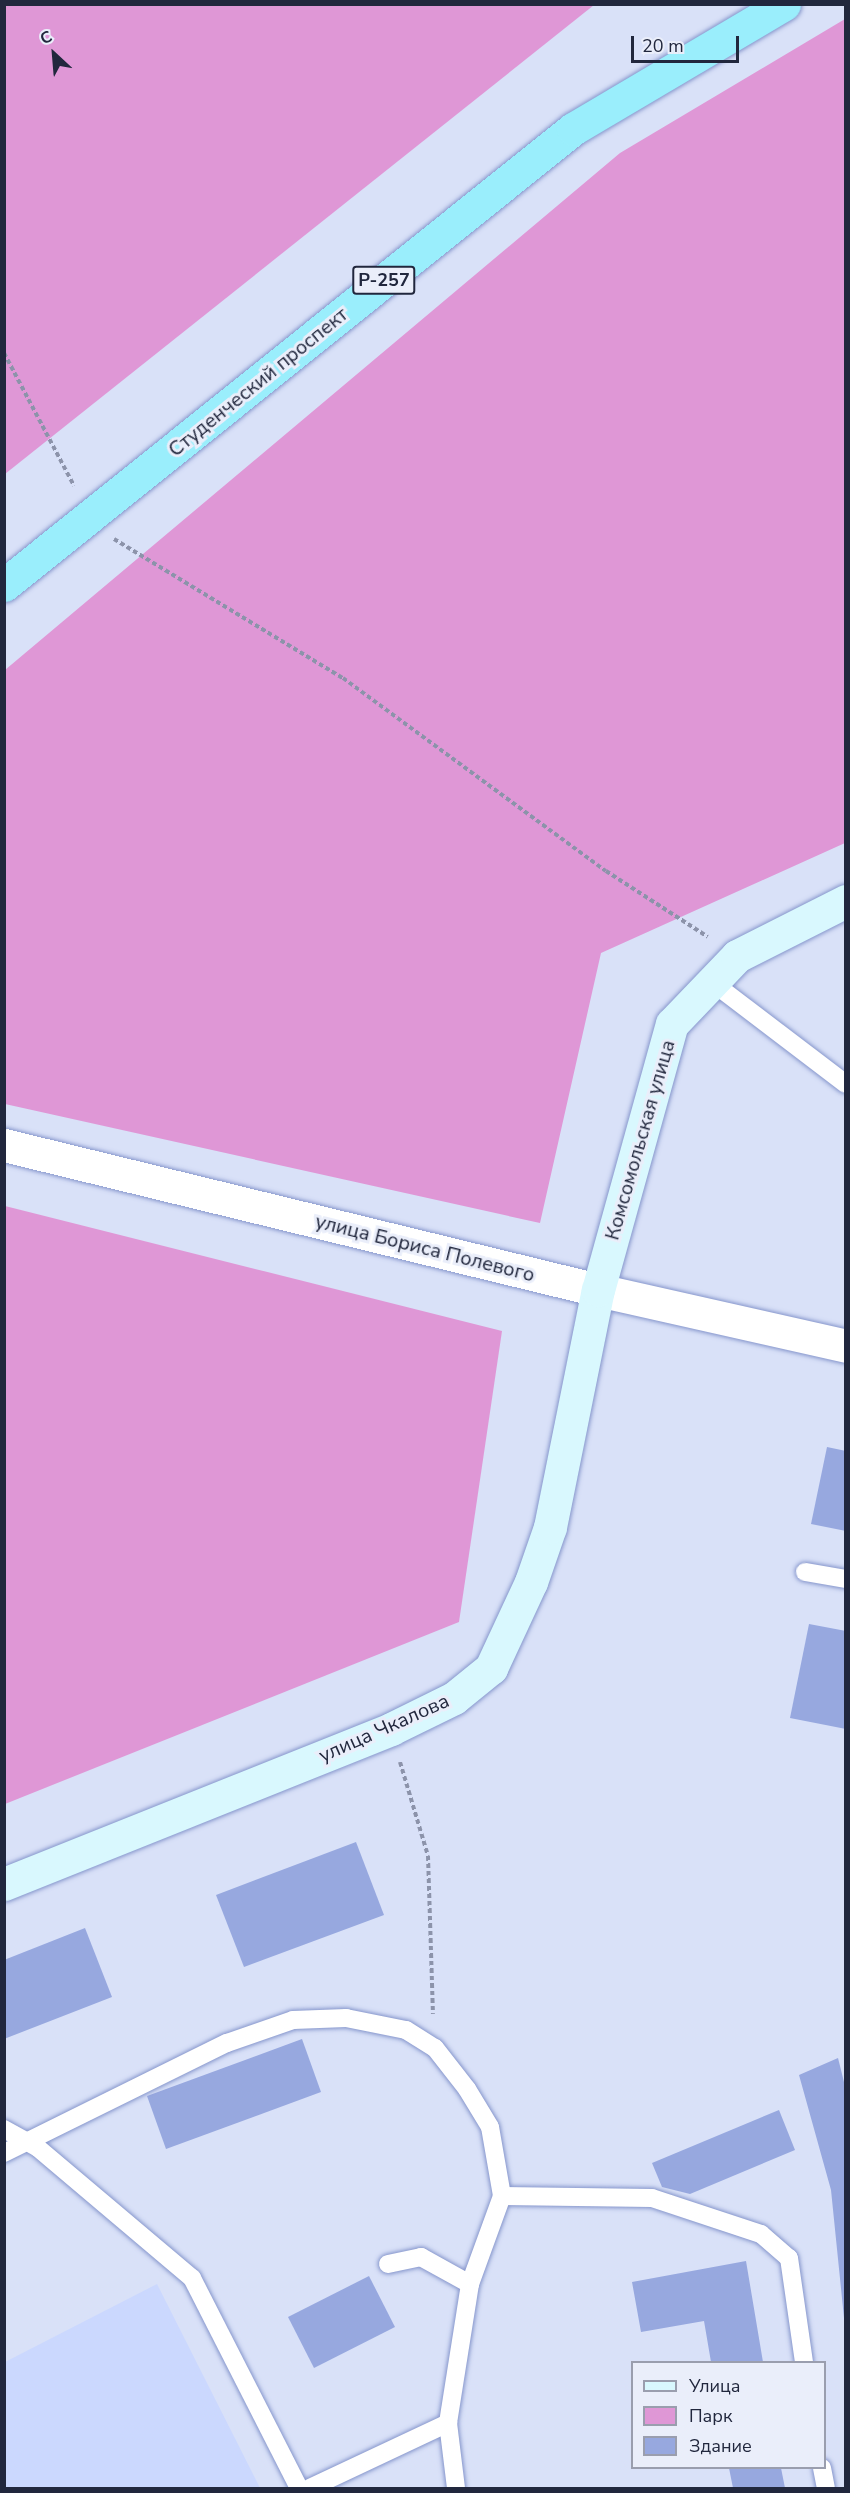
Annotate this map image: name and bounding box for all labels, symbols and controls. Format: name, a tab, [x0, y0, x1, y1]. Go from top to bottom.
north arrow	[24, 24, 84, 84]
scale bar	[634, 24, 742, 62]
text: С	[36, 26, 56, 50]
text: 20 m	[642, 34, 684, 58]
road number: Р-257	[351, 265, 417, 295]
street label: Студенческий проспект	[164, 302, 352, 462]
street label: Комсомольская улица	[600, 1037, 680, 1243]
street label: улица Бориса Полевого	[313, 1209, 537, 1287]
street label: улица Чкалова	[315, 1689, 453, 1767]
legend	[631, 2361, 826, 2469]
text: Улица	[689, 2374, 740, 2398]
text: Парк	[689, 2404, 732, 2428]
text: Здание	[689, 2434, 752, 2458]

